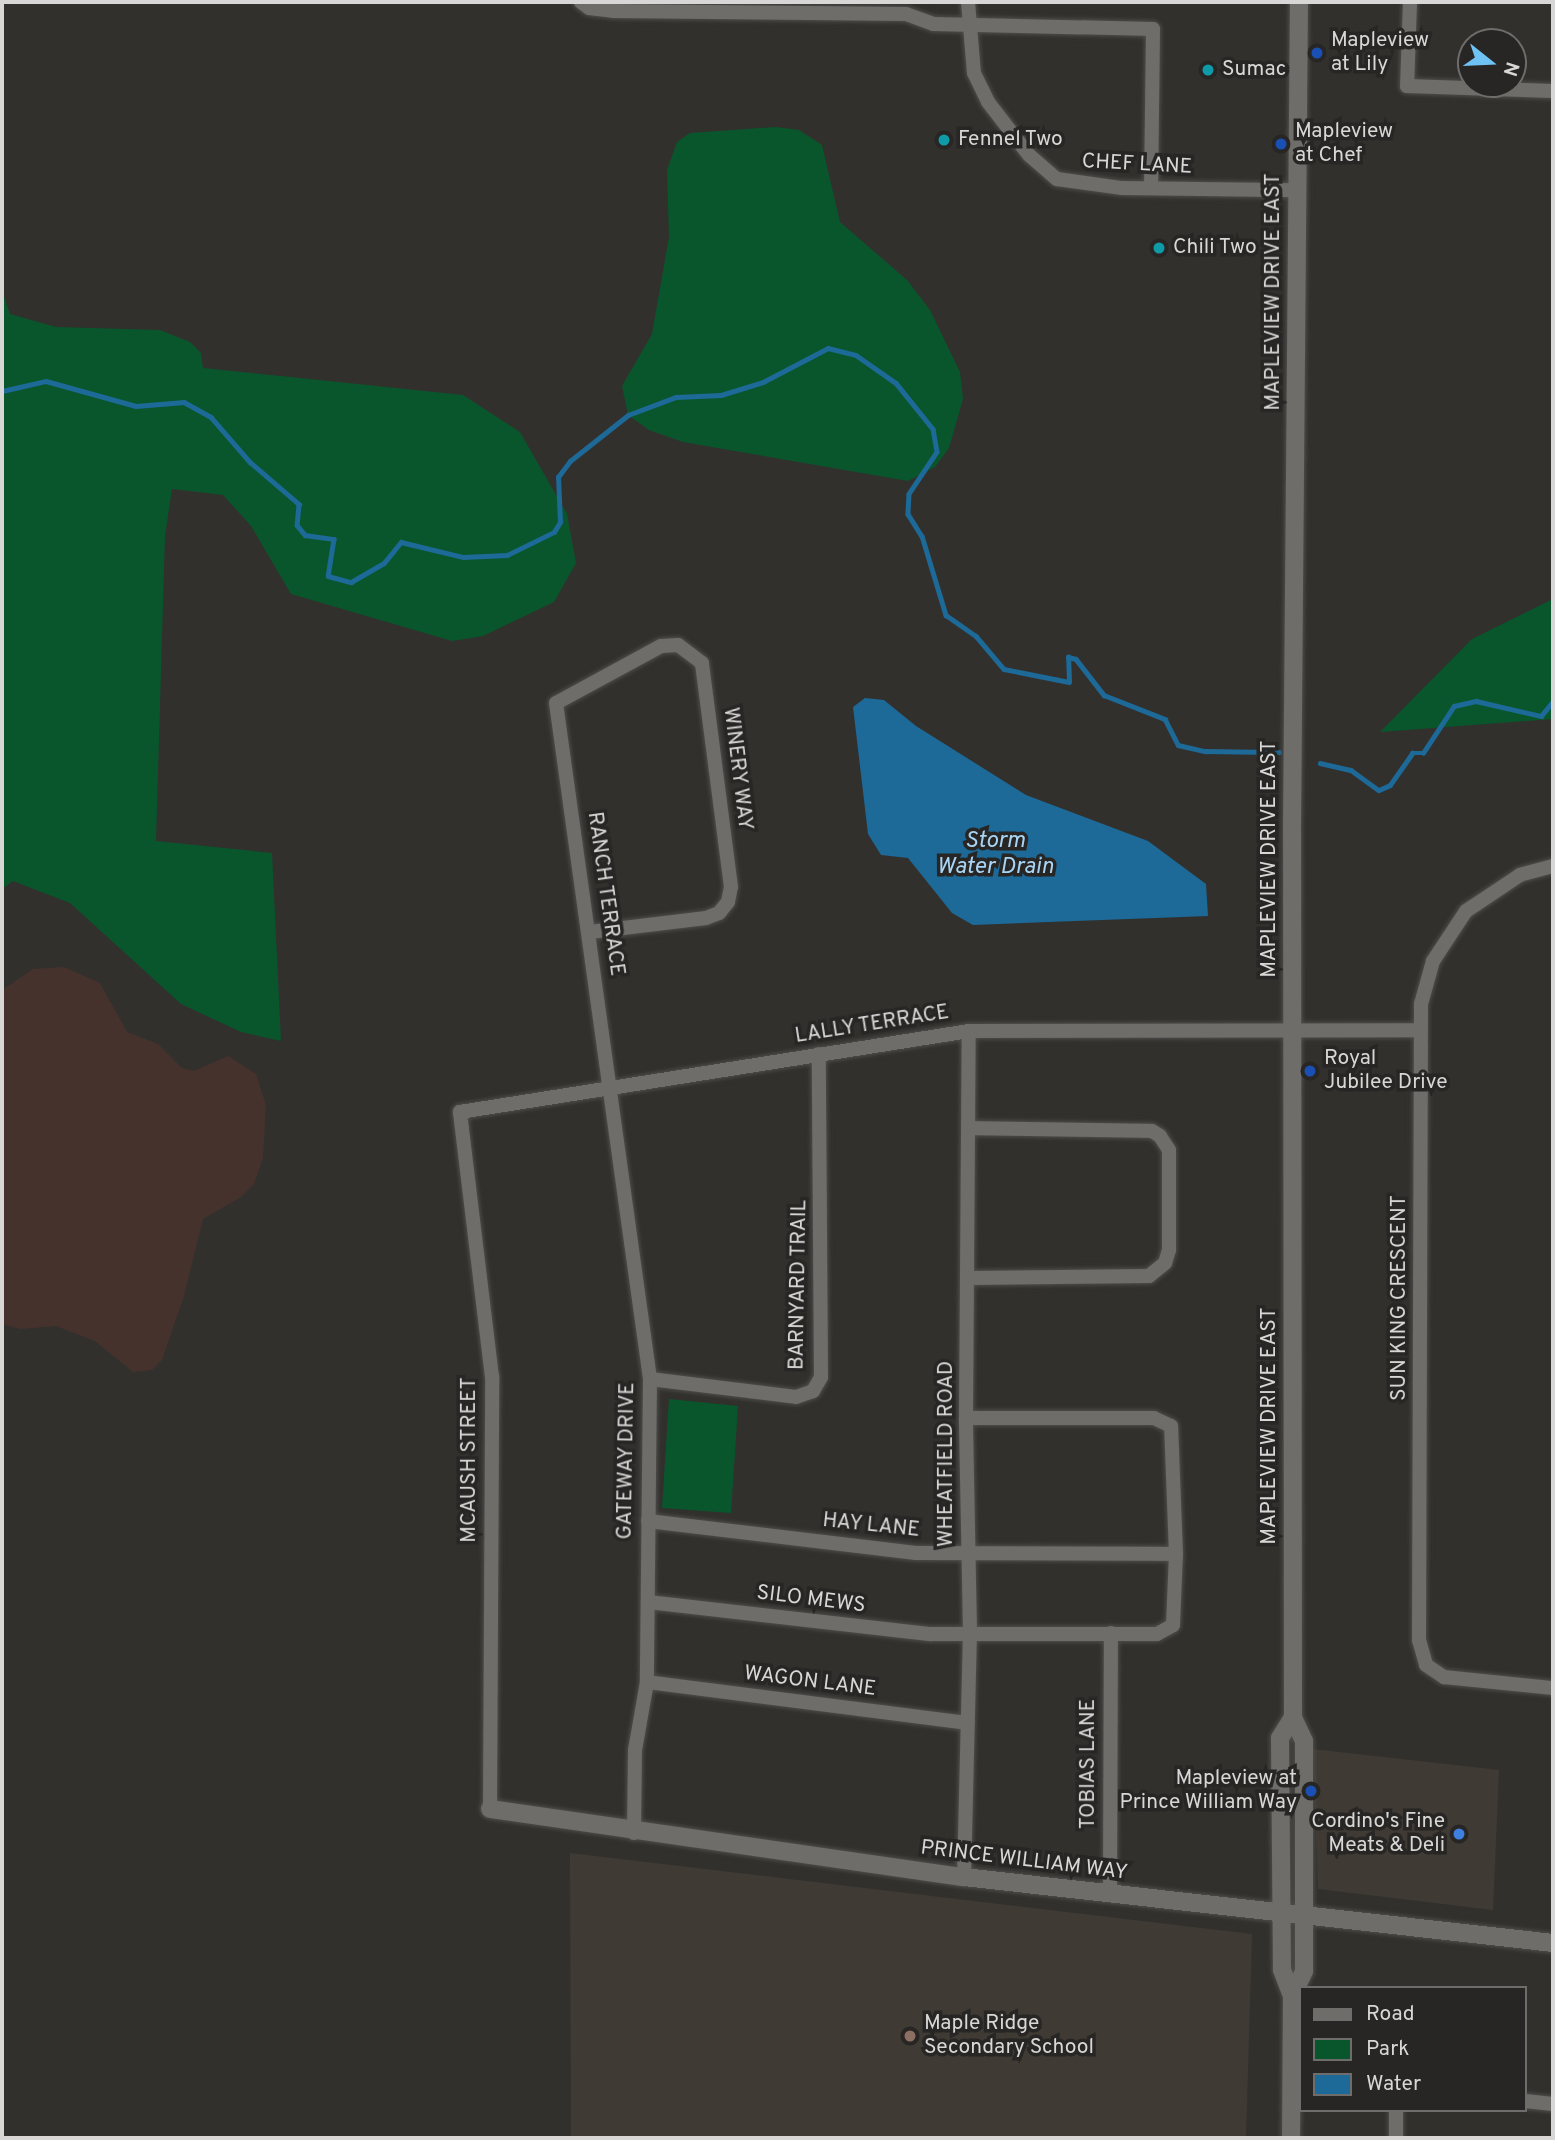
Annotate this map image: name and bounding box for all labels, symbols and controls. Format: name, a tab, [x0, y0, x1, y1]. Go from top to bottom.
place label: Mapleview at Lily	[1331, 28, 1429, 78]
north arrow	[1457, 28, 1527, 98]
marker: Mapleview at Lily	[1309, 45, 1325, 61]
place label: Sumac	[1222, 57, 1286, 83]
text: N	[1497, 59, 1524, 79]
marker: Sumac	[1200, 62, 1216, 78]
place label: Mapleview at Chef	[1295, 119, 1393, 169]
place label: Fennel Two	[958, 127, 1064, 153]
marker: Fennel Two	[936, 132, 952, 148]
marker: Mapleview at Chef	[1273, 136, 1289, 152]
street label: CHEF LANE	[1081, 150, 1193, 180]
street label: MAPLEVIEW DRIVE EAST	[1261, 173, 1287, 411]
place label: Chili Two	[1173, 235, 1257, 261]
marker: Chili Two	[1151, 240, 1167, 256]
street label: WINERY WAY	[717, 705, 757, 833]
street label: MAPLEVIEW DRIVE EAST	[1257, 740, 1283, 978]
street label: RANCH TERRACE	[581, 810, 629, 978]
water label: Storm Water Drain	[936, 828, 1054, 882]
street label: LALLY TERRACE	[792, 1000, 952, 1050]
place label: Royal Jubilee Drive	[1324, 1046, 1448, 1096]
marker: Royal Jubilee Drive	[1302, 1063, 1318, 1079]
street label: SUN KING CRESCENT	[1387, 1195, 1413, 1401]
street label: BARNYARD TRAIL	[785, 1199, 813, 1371]
street label: MAPLEVIEW DRIVE EAST	[1257, 1307, 1283, 1545]
street label: WHEATFIELD ROAD	[934, 1361, 960, 1547]
street label: MCAUSH STREET	[457, 1377, 483, 1543]
street label: GATEWAY DRIVE	[613, 1382, 641, 1540]
street label: HAY LANE	[821, 1508, 921, 1544]
street label: SILO MEWS	[755, 1581, 867, 1619]
street label: WAGON LANE	[743, 1661, 877, 1703]
street label: TOBIAS LANE	[1076, 1699, 1102, 1829]
place label: Mapleview at Prince William Way	[1119, 1766, 1297, 1816]
marker: Mapleview at Prince William Way	[1303, 1783, 1319, 1799]
place label: Cordino's Fine Meats & Deli	[1311, 1809, 1445, 1859]
marker: Cordino's Fine Meats & Deli	[1451, 1826, 1467, 1842]
street label: PRINCE WILLIAM WAY	[919, 1836, 1129, 1886]
legend	[1300, 1986, 1527, 2112]
text: Road	[1366, 2001, 1415, 2028]
place label: Maple Ridge Secondary School	[924, 2011, 1094, 2061]
marker: Maple Ridge Secondary School	[902, 2028, 918, 2044]
text: Park	[1366, 2036, 1409, 2063]
text: Water	[1366, 2071, 1421, 2098]

